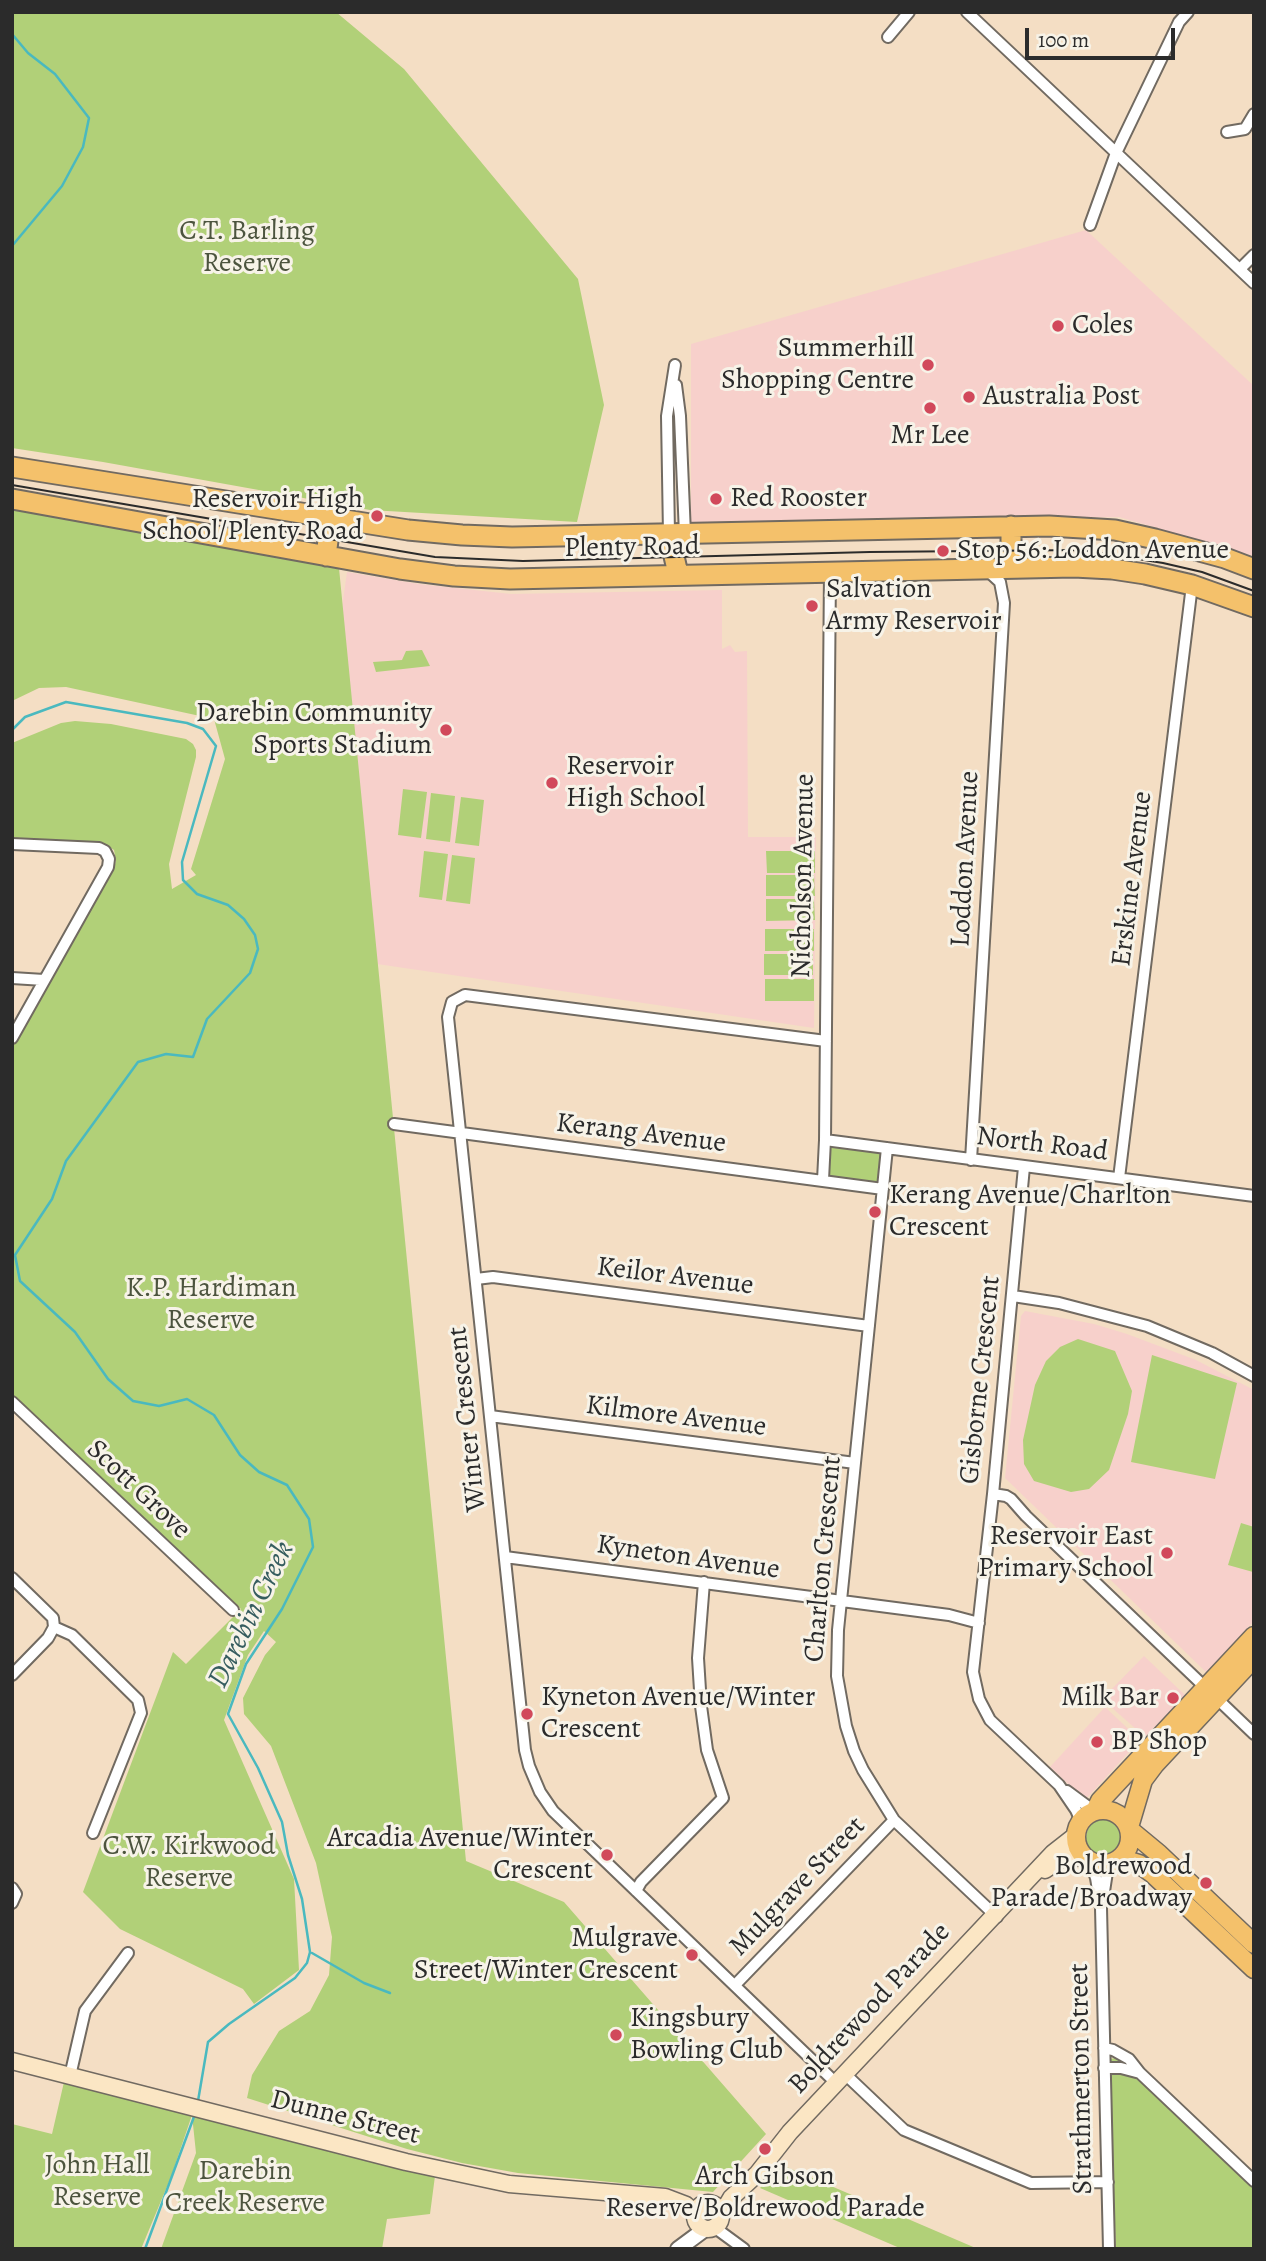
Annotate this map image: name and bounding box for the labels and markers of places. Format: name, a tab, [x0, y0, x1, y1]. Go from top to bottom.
place label: Coles	[1072, 309, 1134, 343]
marker: Coles	[1050, 318, 1066, 334]
place label: Summerhill Shopping Centre	[721, 332, 914, 398]
marker: Summerhill Shopping Centre	[920, 357, 936, 373]
place label: Australia Post	[983, 380, 1140, 414]
marker: Australia Post	[961, 389, 977, 405]
marker: Mr Lee	[922, 400, 938, 416]
place label: Mr Lee	[891, 419, 969, 453]
place label: Red Rooster	[730, 482, 867, 516]
place label: Reservoir High School/Plenty Road	[142, 483, 363, 549]
marker: Red Rooster	[708, 491, 724, 507]
marker: Reservoir High School/Plenty Road	[369, 508, 385, 524]
place label: Stop 56: Loddon Avenue	[957, 534, 1229, 568]
marker: Stop 56: Loddon Avenue	[935, 543, 951, 559]
place label: Salvation Army Reservoir	[826, 573, 1002, 639]
marker: Salvation Army Reservoir	[804, 598, 820, 614]
place label: Darebin Community Sports Stadium	[196, 697, 432, 763]
marker: Darebin Community Sports Stadium	[438, 722, 454, 738]
place label: Reservoir High School	[566, 750, 705, 816]
marker: Reservoir High School	[544, 775, 560, 791]
place label: Kerang Avenue/Charlton Crescent	[889, 1179, 1171, 1245]
marker: Kerang Avenue/Charlton Crescent	[867, 1204, 883, 1220]
place label: Reservoir East Primary School	[978, 1520, 1153, 1586]
marker: Reservoir East Primary School	[1159, 1545, 1175, 1561]
place label: Kyneton Avenue/Winter Crescent	[541, 1681, 816, 1747]
place label: Milk Bar	[1061, 1681, 1159, 1715]
marker: Milk Bar	[1165, 1690, 1181, 1706]
marker: Kyneton Avenue/Winter Crescent	[519, 1706, 535, 1722]
place label: BP Shop	[1111, 1725, 1207, 1759]
marker: BP Shop	[1089, 1734, 1105, 1750]
place label: Arcadia Avenue/Winter Crescent	[327, 1822, 593, 1888]
marker: Arcadia Avenue/Winter Crescent	[599, 1847, 615, 1863]
place label: Boldrewood Parade/Broadway	[991, 1850, 1192, 1916]
marker: Boldrewood Parade/Broadway	[1198, 1875, 1214, 1891]
place label: Mulgrave Street/Winter Crescent	[414, 1922, 678, 1988]
marker: Mulgrave Street/Winter Crescent	[684, 1947, 700, 1963]
place label: Kingsbury Bowling Club	[630, 2002, 783, 2068]
marker: Kingsbury Bowling Club	[608, 2027, 624, 2043]
marker: Arch Gibson Reserve/Boldrewood Parade	[757, 2141, 773, 2157]
place label: Arch Gibson Reserve/Boldrewood Parade	[605, 2160, 925, 2226]

